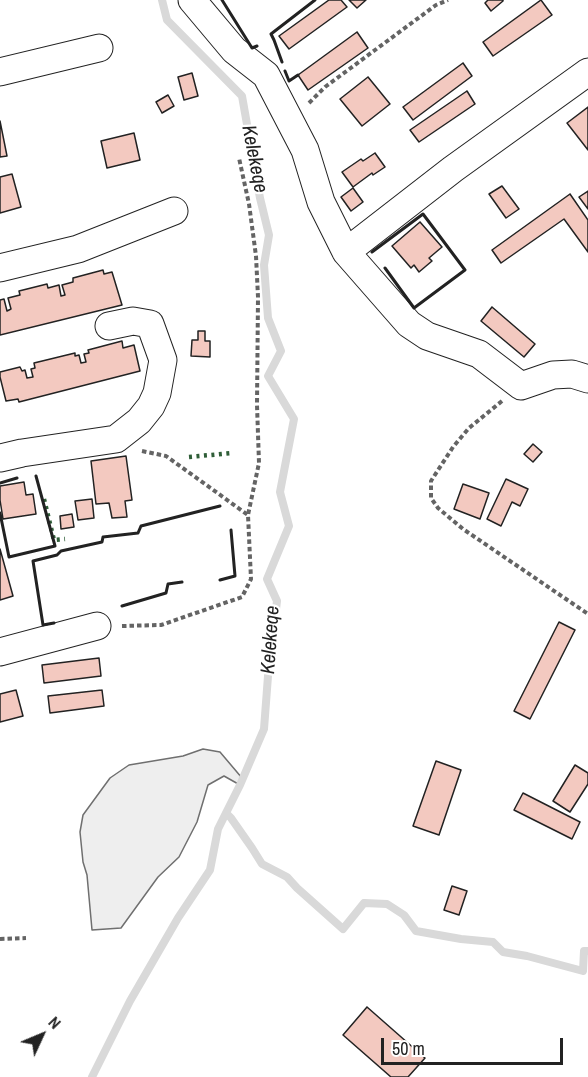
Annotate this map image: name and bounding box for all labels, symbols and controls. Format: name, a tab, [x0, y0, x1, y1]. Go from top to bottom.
water label: Kelekeqe	[236, 123, 272, 195]
water label: Kelekeqe	[257, 605, 285, 675]
north arrow	[12, 1005, 72, 1065]
text: N	[44, 1011, 66, 1034]
scale bar	[384, 1026, 566, 1064]
text: 50 m	[392, 1036, 425, 1061]

